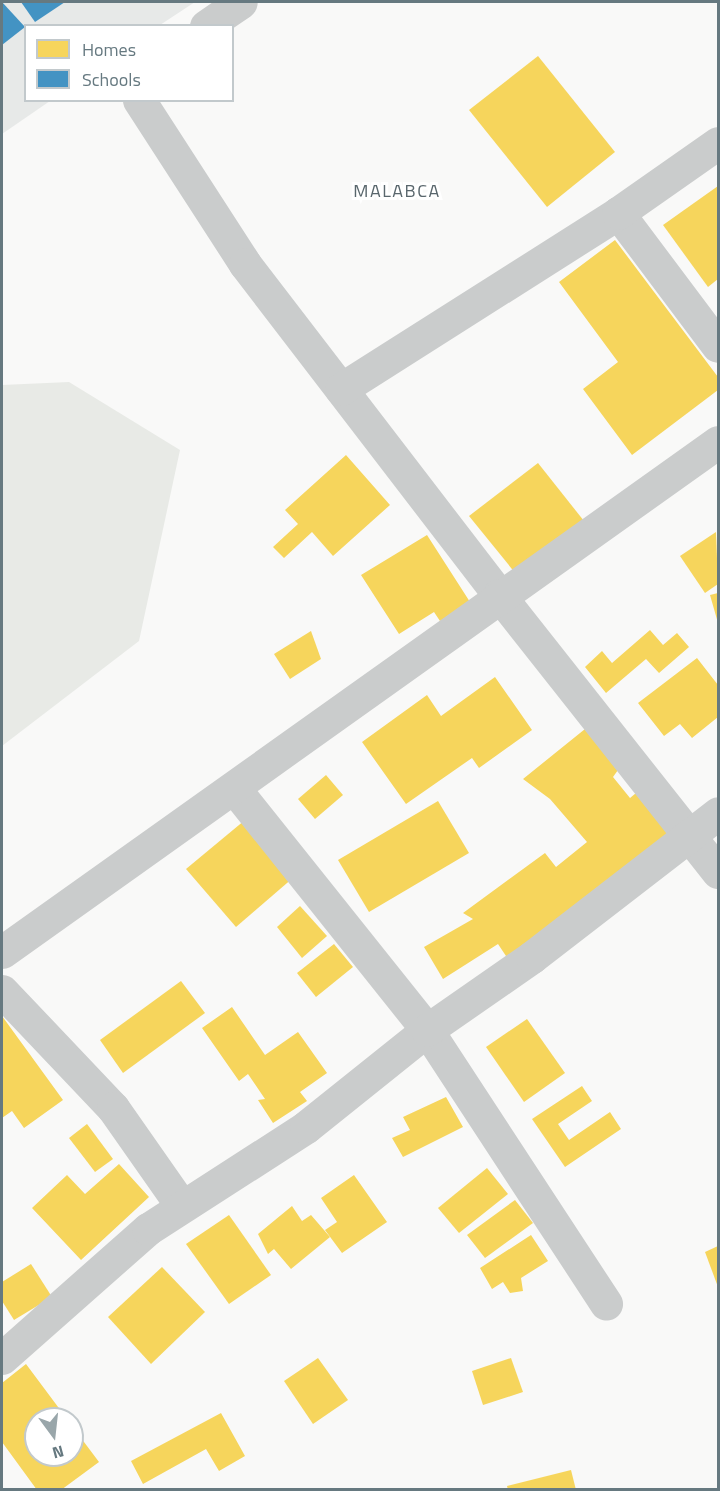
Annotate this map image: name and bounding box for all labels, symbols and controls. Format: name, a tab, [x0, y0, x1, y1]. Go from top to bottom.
legend	[24, 24, 234, 102]
text: Homes	[82, 36, 136, 63]
text: Schools	[82, 66, 141, 93]
district label: MALABCA	[353, 180, 441, 202]
north arrow	[24, 1407, 84, 1467]
text: N	[50, 1439, 67, 1465]

